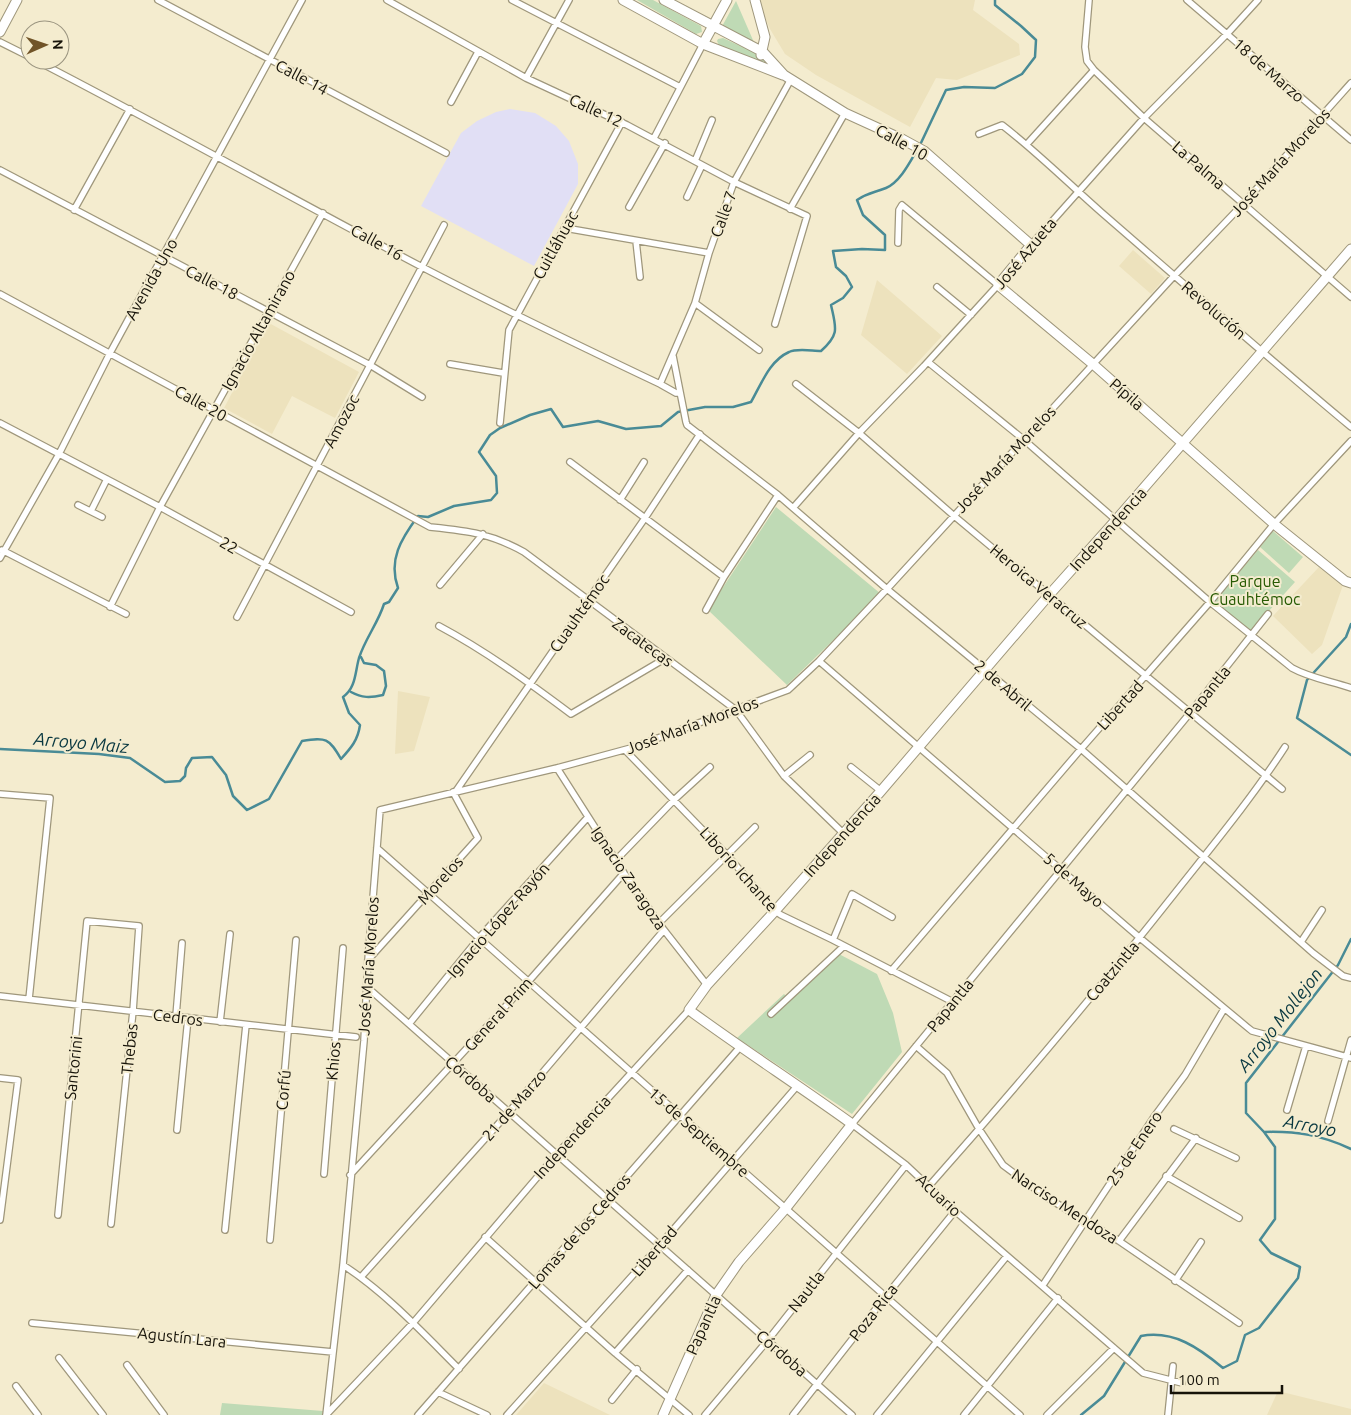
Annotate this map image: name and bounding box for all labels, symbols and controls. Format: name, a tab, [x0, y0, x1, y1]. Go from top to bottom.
north arrow	[20, 20, 70, 70]
street label: 18 de Marzo	[1230, 34, 1308, 106]
text: N	[50, 39, 66, 50]
street label: Calle 14	[273, 56, 331, 98]
street label: Calle 12	[566, 90, 626, 130]
street label: José María Morelos	[1227, 104, 1333, 220]
street label: Calle 10	[873, 120, 931, 164]
street label: La Palma	[1169, 137, 1229, 193]
street label: Calle 7	[706, 188, 740, 240]
street label: Cuitláhuac	[529, 207, 581, 282]
street label: José Azueta	[990, 214, 1060, 292]
street label: Calle 16	[348, 220, 406, 264]
street label: Avenida Uno	[121, 235, 181, 323]
street label: Calle 18	[183, 261, 241, 303]
street label: Ignacio Altamirano	[218, 267, 298, 393]
street label: Revolución	[1178, 277, 1250, 343]
street label: Pípila	[1106, 374, 1148, 414]
street label: Calle 20	[172, 381, 230, 425]
street label: Amozoc	[320, 391, 363, 451]
street label: José María Morelos	[951, 402, 1059, 516]
street label: Independencia	[1066, 484, 1150, 574]
street label: 22	[217, 533, 241, 557]
street label: Heroica Veracruz	[987, 540, 1091, 632]
street label: Cuauhtémoc	[546, 570, 613, 655]
park label: Parque Cuauhtémoc	[1210, 572, 1301, 608]
street label: Zacatecas	[609, 614, 677, 670]
street label: 2 de Abril	[971, 656, 1035, 714]
street label: Papantla	[1180, 662, 1234, 722]
street label: Libertad	[1093, 677, 1147, 733]
street label: José María Morelos	[623, 693, 761, 757]
water label: Arroyo Maiz	[32, 728, 130, 756]
street label: Independencia	[800, 790, 884, 880]
street label: Ignacio Zaragoza	[588, 823, 670, 933]
street label: Liborio Ichante	[697, 823, 781, 915]
street label: 5 de Mayo	[1040, 849, 1108, 911]
street label: Morelos	[414, 852, 466, 908]
street label: Ignacio López Rayón	[443, 859, 553, 981]
street label: José María Morelos	[354, 896, 382, 1036]
street label: Coatzintla	[1082, 937, 1142, 1005]
water label: Arroyo Mollejon	[1232, 964, 1326, 1076]
street label: General Prim	[460, 973, 536, 1055]
street label: Papantla	[923, 975, 977, 1035]
street label: Cedros	[152, 1005, 204, 1029]
street label: Thebas	[117, 1022, 141, 1076]
street label: Santorini	[61, 1035, 85, 1101]
street label: Khios	[322, 1041, 344, 1081]
street label: Córdoba	[442, 1052, 500, 1106]
street label: 21 de Marzo	[478, 1066, 550, 1144]
street label: Corfú	[272, 1069, 294, 1111]
street label: 15 de Septiembre	[645, 1083, 753, 1181]
street label: Independencia	[530, 1092, 614, 1182]
street label: 25 de Enero	[1103, 1107, 1165, 1189]
water label: Arroyo	[1281, 1110, 1338, 1140]
street label: Narciso Mendoza	[1009, 1165, 1121, 1247]
street label: Lomas de los Cedros	[524, 1170, 634, 1292]
street label: Acuario	[913, 1170, 965, 1220]
street label: Libertad	[627, 1222, 681, 1280]
street label: Nautla	[784, 1267, 828, 1315]
street label: Poza Rica	[845, 1280, 901, 1344]
street label: Papantla	[682, 1293, 724, 1357]
street label: Agustín Lara	[137, 1323, 227, 1351]
street label: Córdoba	[753, 1326, 811, 1380]
scale bar	[1171, 1362, 1282, 1394]
text: 100 m	[1178, 1371, 1220, 1388]

